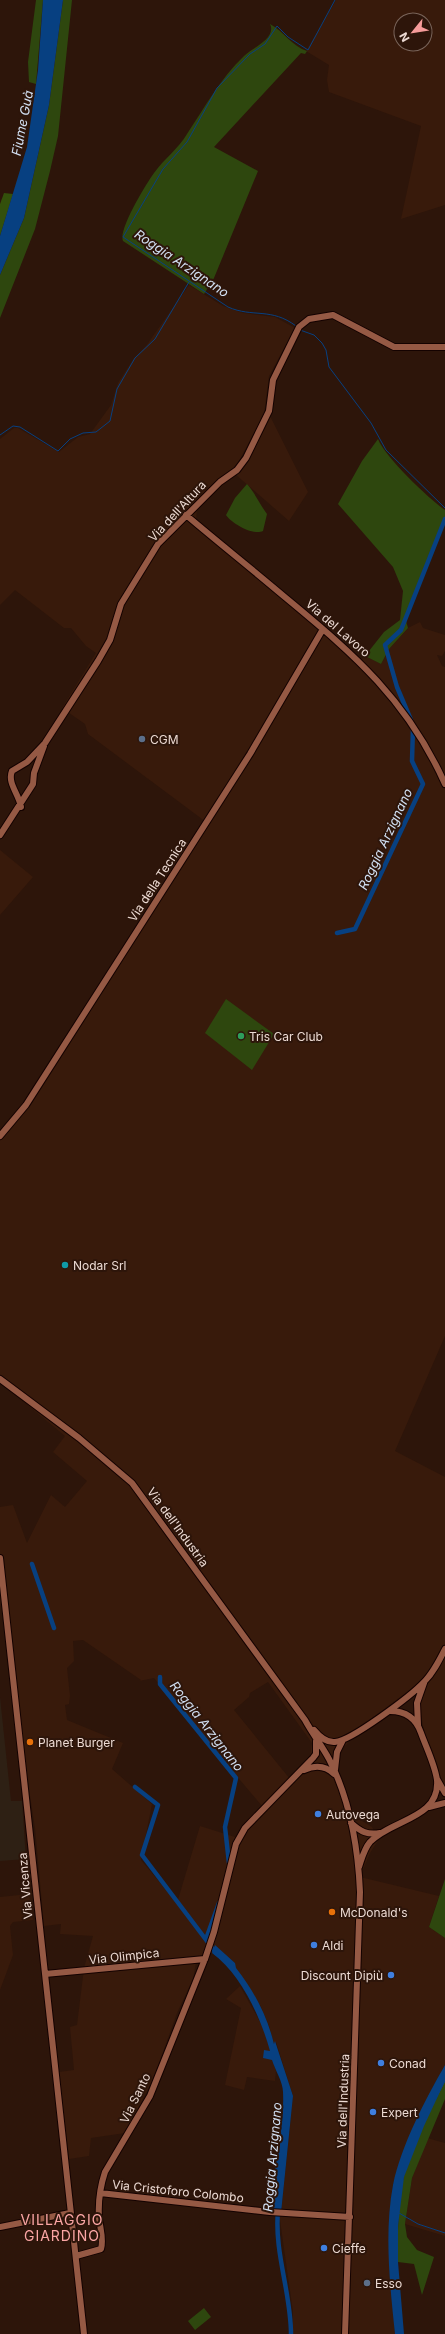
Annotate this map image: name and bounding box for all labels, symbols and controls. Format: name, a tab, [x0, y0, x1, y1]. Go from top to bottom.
north arrow	[393, 12, 433, 52]
text: N	[396, 30, 412, 44]
water label: Fiume Guà	[8, 89, 36, 157]
water label: Roggia Arzignano	[132, 226, 232, 301]
street label: Via dell'Altura	[145, 477, 209, 545]
street label: Via del Lavoro	[303, 596, 373, 660]
place label: CGM	[150, 732, 179, 747]
marker: CGM	[137, 734, 147, 744]
water label: Roggia Arzignano	[354, 786, 416, 892]
street label: Via della Tecnica	[125, 836, 189, 924]
place label: Tris Car Club	[249, 1029, 323, 1044]
marker: Tris Car Club	[236, 1031, 246, 1041]
place label: Nodar Srl	[73, 1258, 127, 1273]
marker: Nodar Srl	[60, 1260, 70, 1270]
street label: Via dell'Industria	[144, 1484, 212, 1570]
water label: Roggia Arzignano	[167, 1678, 247, 1774]
place label: Planet Burger	[38, 1735, 115, 1750]
marker: Planet Burger	[25, 1737, 35, 1747]
place label: Autovega	[326, 1807, 380, 1822]
marker: Autovega	[313, 1809, 323, 1819]
street label: Via Vicenza	[15, 1852, 35, 1920]
place label: McDonald's	[340, 1905, 408, 1920]
marker: McDonald's	[327, 1907, 337, 1917]
place label: Aldi	[322, 1938, 344, 1953]
marker: Aldi	[309, 1940, 319, 1950]
street label: Via Olimpica	[88, 1945, 160, 1967]
place label: Discount Dipiù	[301, 1968, 383, 1983]
marker: Discount Dipiù	[386, 1970, 396, 1980]
street label: Via dell'Industria	[334, 2054, 352, 2148]
place label: Conad	[389, 2056, 426, 2071]
marker: Conad	[376, 2058, 386, 2068]
street label: Via Santo	[116, 2071, 154, 2125]
water label: Roggia Arzignano	[259, 2101, 285, 2213]
place label: Expert	[381, 2105, 418, 2120]
marker: Expert	[368, 2107, 378, 2117]
street label: Via Cristoforo Colombo	[111, 2177, 245, 2205]
district label: VILLAGGIO GIARDINO	[21, 2211, 103, 2244]
place label: Cieffe	[332, 2241, 366, 2256]
marker: Cieffe	[319, 2243, 329, 2253]
place label: Esso	[375, 2276, 402, 2291]
marker: Esso	[362, 2278, 372, 2288]

